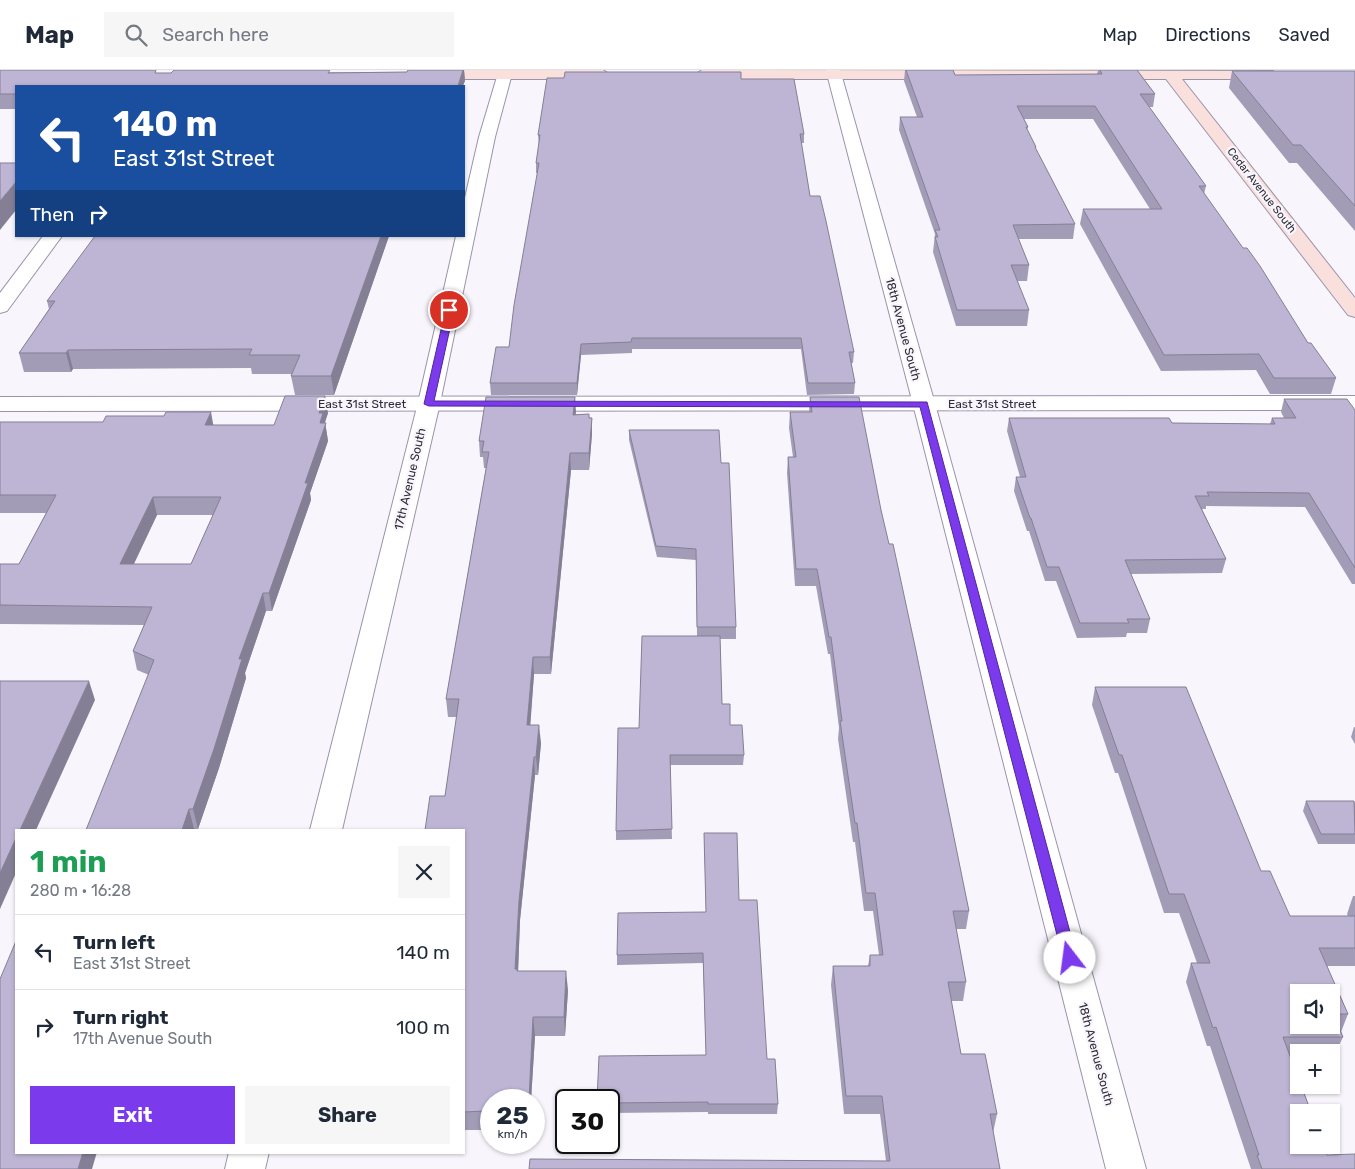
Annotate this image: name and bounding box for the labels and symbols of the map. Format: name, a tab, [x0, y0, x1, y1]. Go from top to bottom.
street label: Cedar Avenue South	[1224, 145, 1299, 235]
street label: 18th Avenue South	[883, 276, 923, 382]
pin	[428, 289, 470, 331]
street label: East 31st Street	[318, 397, 406, 411]
street label: East 31st Street	[948, 397, 1036, 411]
street label: 17th Avenue South	[391, 427, 429, 531]
position arrow	[1043, 931, 1095, 983]
street label: 18th Avenue South	[1076, 1001, 1116, 1107]
speed limit sign: 30	[555, 1089, 620, 1154]

